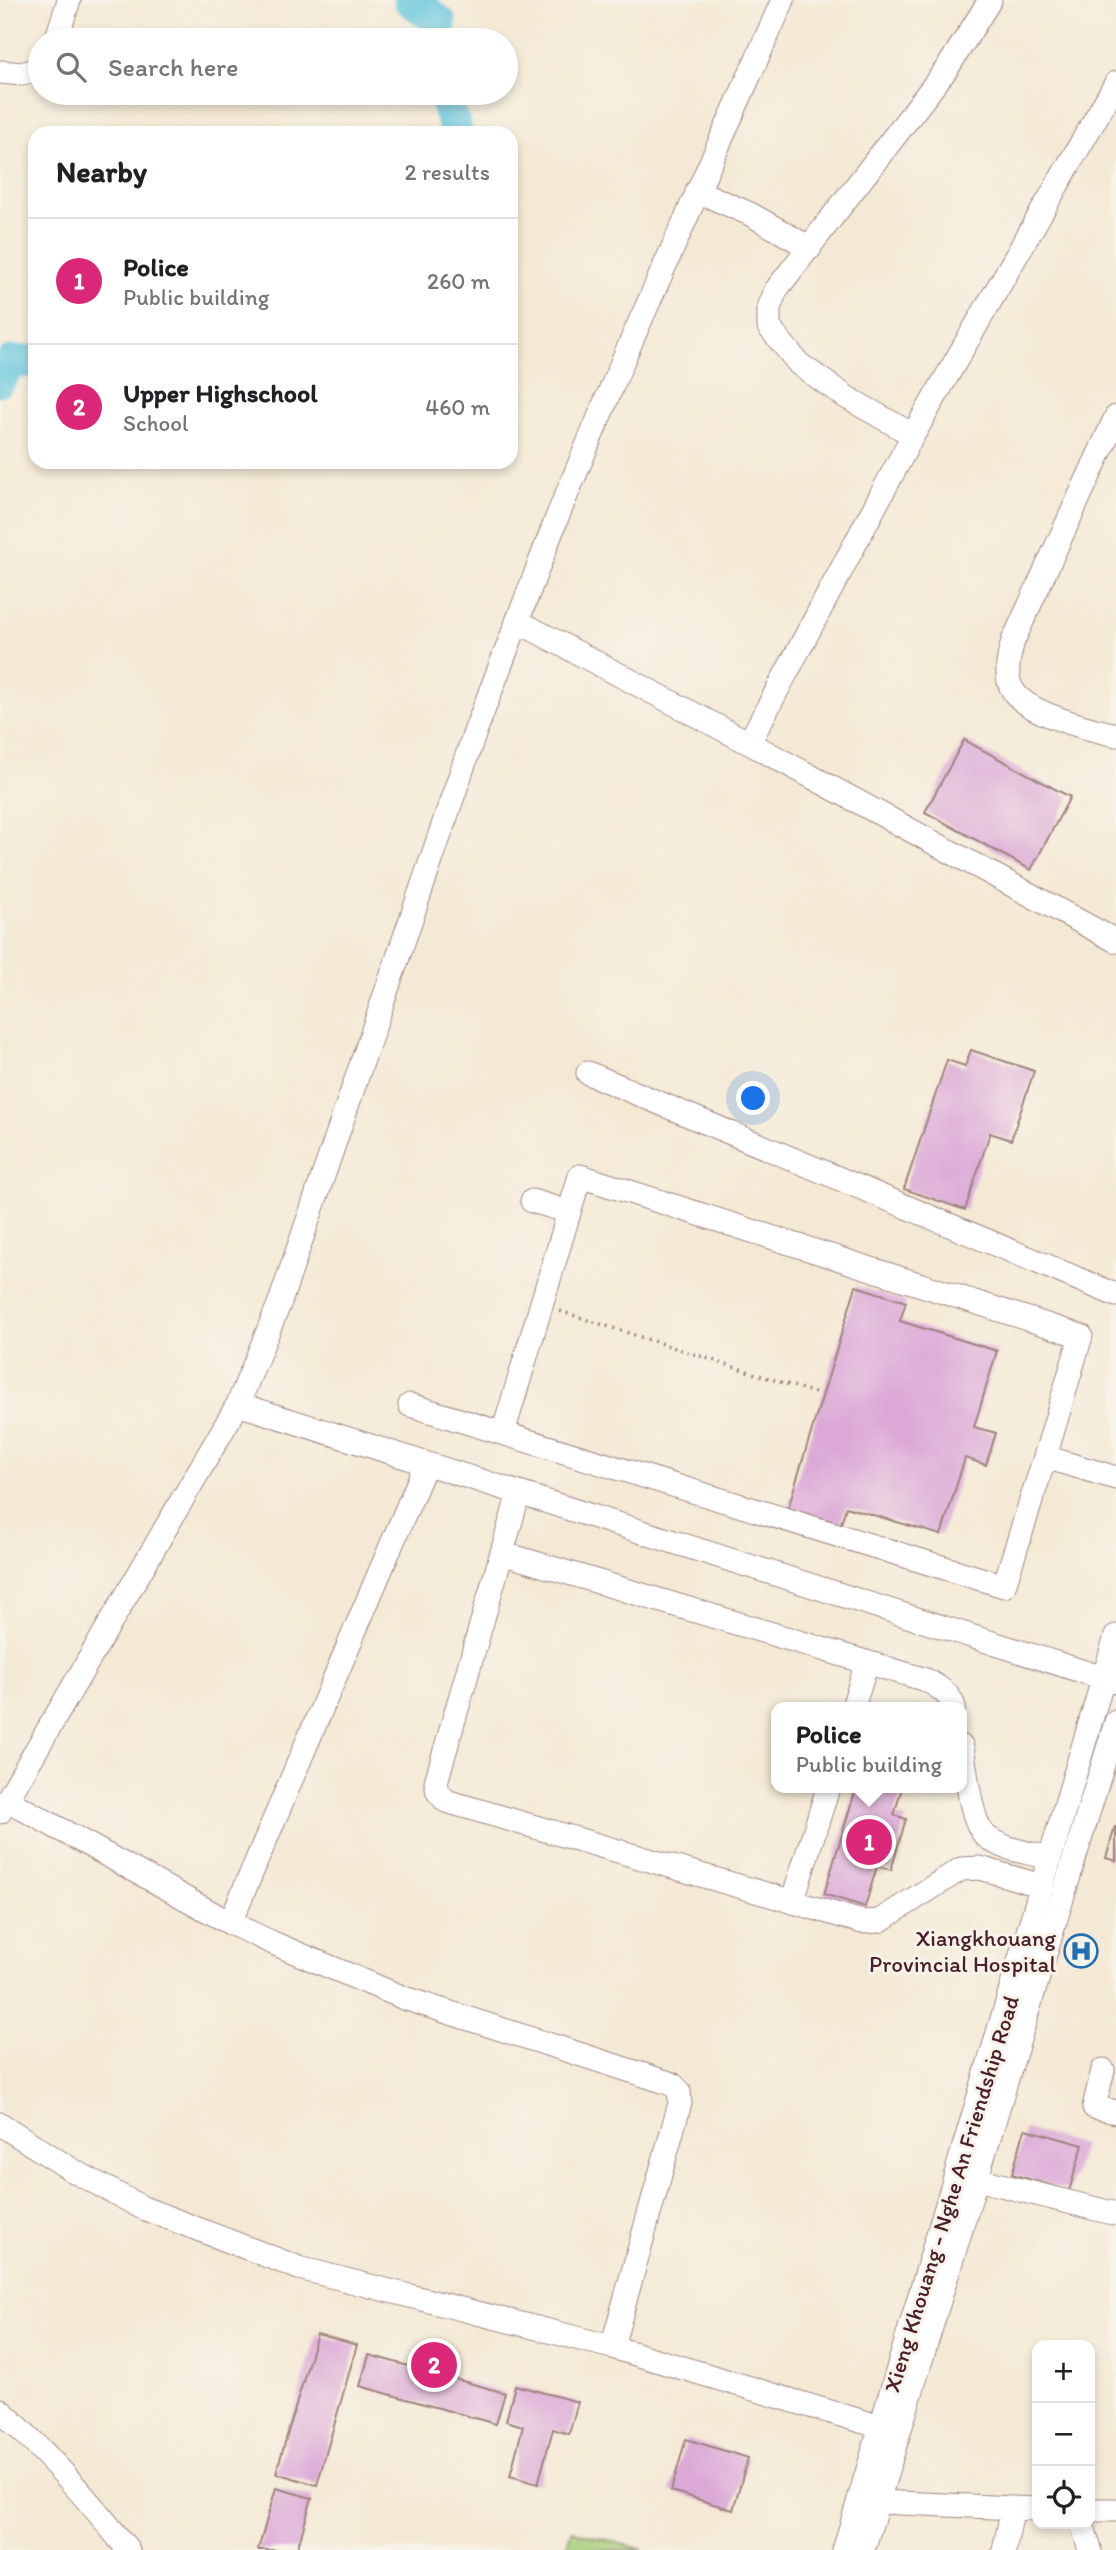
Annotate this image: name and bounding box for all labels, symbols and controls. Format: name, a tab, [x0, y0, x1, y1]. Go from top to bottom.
search box	[28, 28, 518, 105]
icon: search	[52, 48, 90, 86]
text: Search here	[108, 51, 238, 83]
text: Nearby	[56, 153, 147, 190]
text: 2 results	[404, 158, 490, 186]
text: Police	[123, 251, 189, 283]
text: 1	[74, 267, 84, 295]
text: 260 m	[427, 267, 490, 295]
text: Public building	[123, 283, 269, 311]
text: Upper Highschool	[123, 377, 318, 409]
text: 2	[73, 393, 85, 421]
text: 460 m	[425, 393, 490, 421]
text: School	[123, 409, 188, 437]
your location	[736, 1081, 770, 1115]
popup	[771, 1702, 967, 1793]
text: Police	[796, 1718, 862, 1750]
text: Public building	[796, 1750, 942, 1778]
pin: 1	[846, 1816, 892, 1868]
place label: Xiangkhouang Provincial Hospital	[869, 1924, 1056, 1978]
hospital icon: Xiangkhouang Provincial Hospital	[1062, 1932, 1100, 1970]
street label: Xieng Khouang - Nghe An Friendship Road	[877, 1992, 1025, 2396]
pin: 2	[411, 2339, 457, 2391]
map controls	[1032, 2340, 1095, 2529]
button: +	[1032, 2340, 1095, 2403]
button: −	[1032, 2403, 1095, 2466]
button: locate	[1032, 2466, 1095, 2529]

